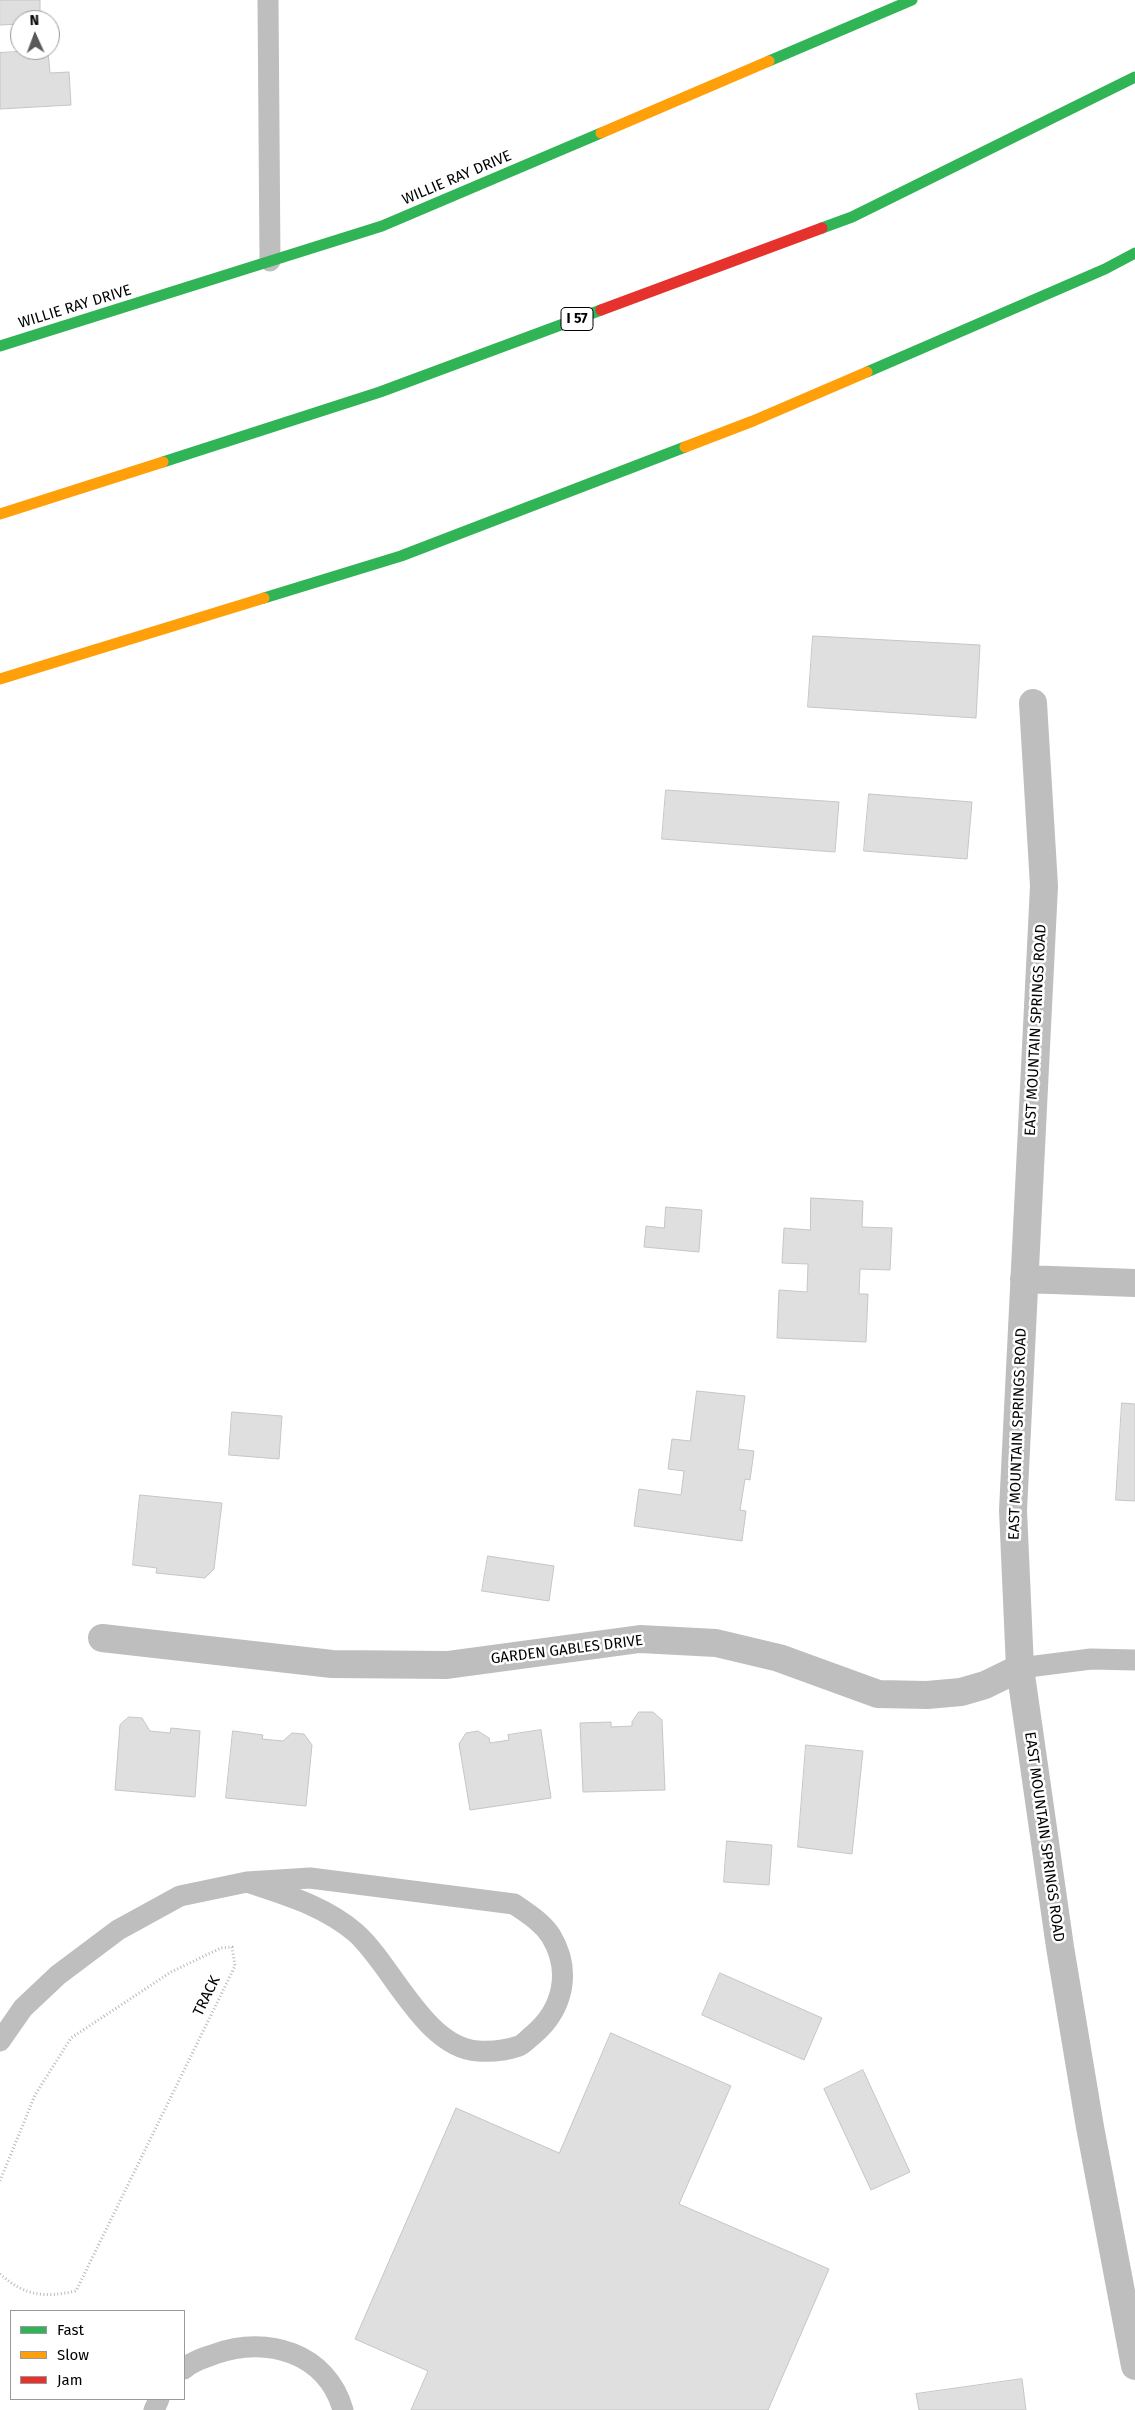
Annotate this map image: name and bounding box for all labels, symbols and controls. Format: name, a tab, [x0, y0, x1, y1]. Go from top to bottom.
north arrow	[10, 10, 60, 60]
text: N	[30, 12, 39, 29]
street label: WILLIE RAY DRIVE	[400, 147, 514, 209]
street label: WILLIE RAY DRIVE	[16, 281, 134, 333]
road number: I 57	[561, 308, 593, 330]
street label: EAST MOUNTAIN SPRINGS ROAD	[1021, 924, 1051, 1136]
street label: EAST MOUNTAIN SPRINGS ROAD	[1005, 1328, 1031, 1540]
street label: GARDEN GABLES DRIVE	[490, 1632, 644, 1668]
street label: EAST MOUNTAIN SPRINGS ROAD	[1020, 1731, 1068, 1943]
street label: TRACK	[190, 1973, 224, 2019]
legend	[10, 2310, 185, 2400]
text: Fast	[57, 2321, 84, 2339]
text: Slow	[57, 2346, 89, 2364]
text: Jam	[57, 2371, 83, 2389]

